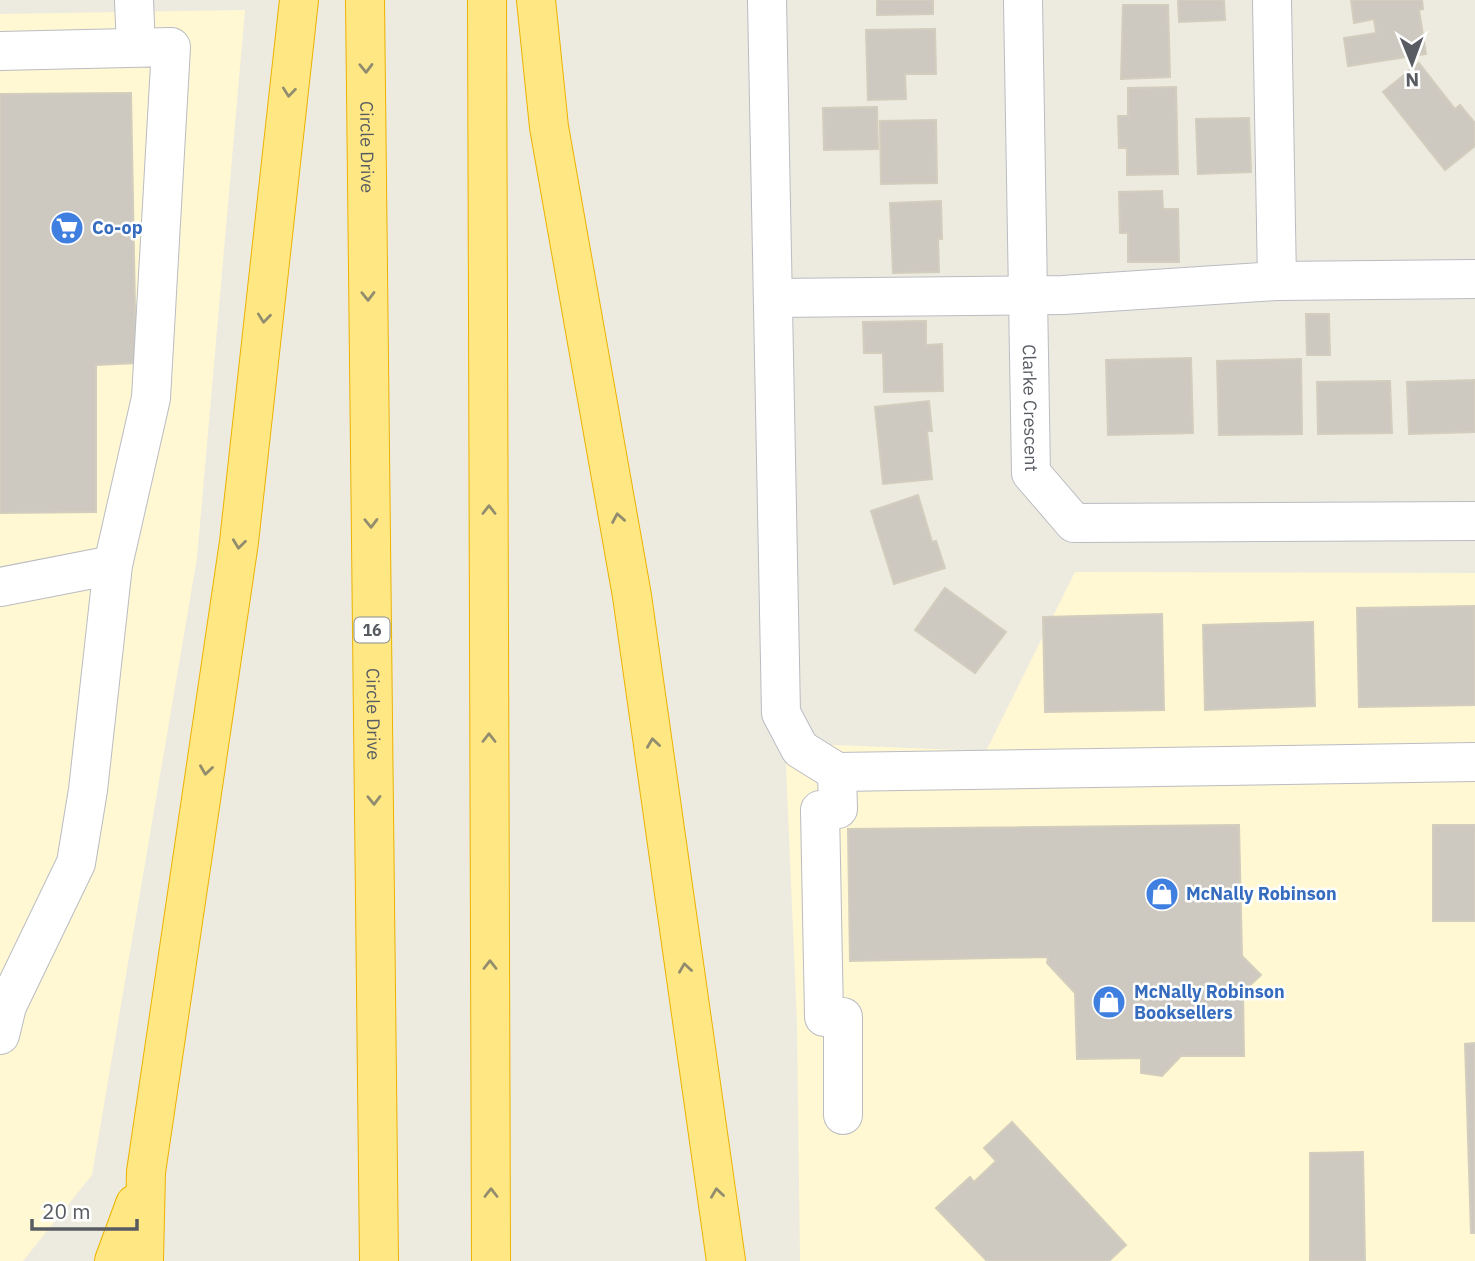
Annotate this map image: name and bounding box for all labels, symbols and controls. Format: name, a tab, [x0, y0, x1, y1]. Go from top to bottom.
north arrow	[1377, 28, 1447, 98]
one-way arrow	[358, 63, 374, 74]
text: N	[1405, 68, 1419, 92]
one-way arrow	[282, 87, 297, 98]
street label: Circle Drive	[355, 101, 379, 193]
supermarket icon: Co-op	[48, 209, 86, 247]
place label: Co-op	[92, 216, 143, 239]
one-way arrow	[360, 291, 376, 301]
one-way arrow	[257, 313, 272, 324]
street label: Clarke Crescent	[1018, 344, 1043, 472]
one-way arrow	[481, 505, 497, 515]
one-way arrow	[611, 512, 626, 524]
one-way arrow	[363, 518, 379, 529]
one-way arrow	[231, 539, 246, 550]
road number: 16	[354, 618, 390, 642]
street label: Circle Drive	[361, 668, 385, 760]
one-way arrow	[482, 732, 497, 743]
one-way arrow	[646, 737, 661, 749]
one-way arrow	[199, 764, 214, 775]
one-way arrow	[366, 795, 382, 805]
shop icon: McNally Robinson	[1143, 875, 1181, 913]
place label: McNally Robinson	[1186, 882, 1337, 905]
one-way arrow	[482, 960, 498, 970]
one-way arrow	[678, 962, 693, 974]
place label: McNally Robinson Booksellers	[1134, 980, 1285, 1024]
shop icon: McNally Robinson Booksellers	[1090, 983, 1128, 1021]
one-way arrow	[483, 1187, 499, 1198]
scale bar	[32, 1188, 136, 1232]
one-way arrow	[709, 1188, 724, 1199]
text: 20 m	[42, 1197, 91, 1225]

